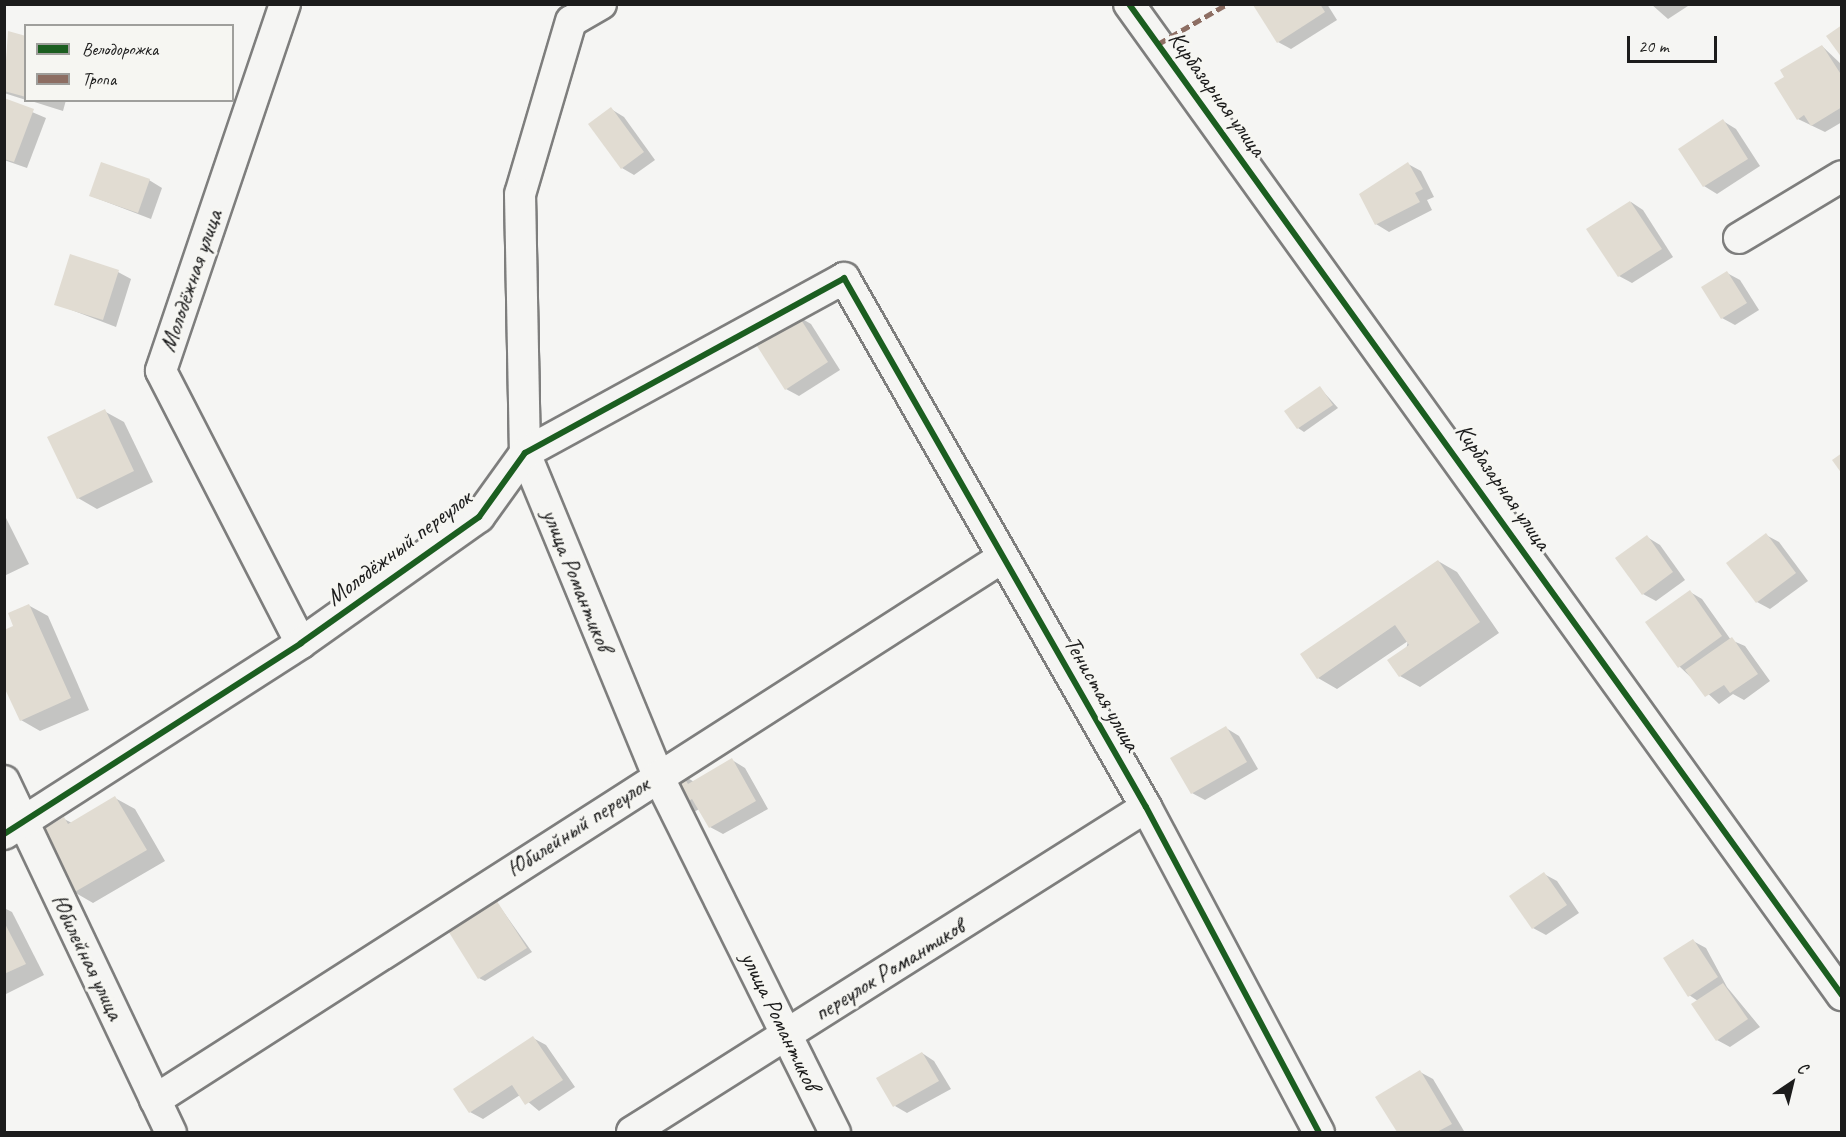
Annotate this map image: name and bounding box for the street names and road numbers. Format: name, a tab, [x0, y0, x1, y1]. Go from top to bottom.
street label: Кирбазарная улица	[1161, 25, 1273, 163]
street label: Молодёжная улица	[153, 206, 229, 356]
street label: Кирбазарная улица	[1448, 417, 1558, 557]
street label: Молодёжный переулок	[320, 484, 478, 612]
street label: улица Романтиков	[536, 506, 618, 654]
street label: Тенистая улица	[1057, 631, 1147, 757]
street label: Юбилейный переулок	[501, 770, 655, 884]
street label: Юбилейная улица	[44, 888, 130, 1026]
street label: переулок Романтиков	[810, 913, 968, 1027]
street label: улица Романтиков	[734, 948, 826, 1094]

